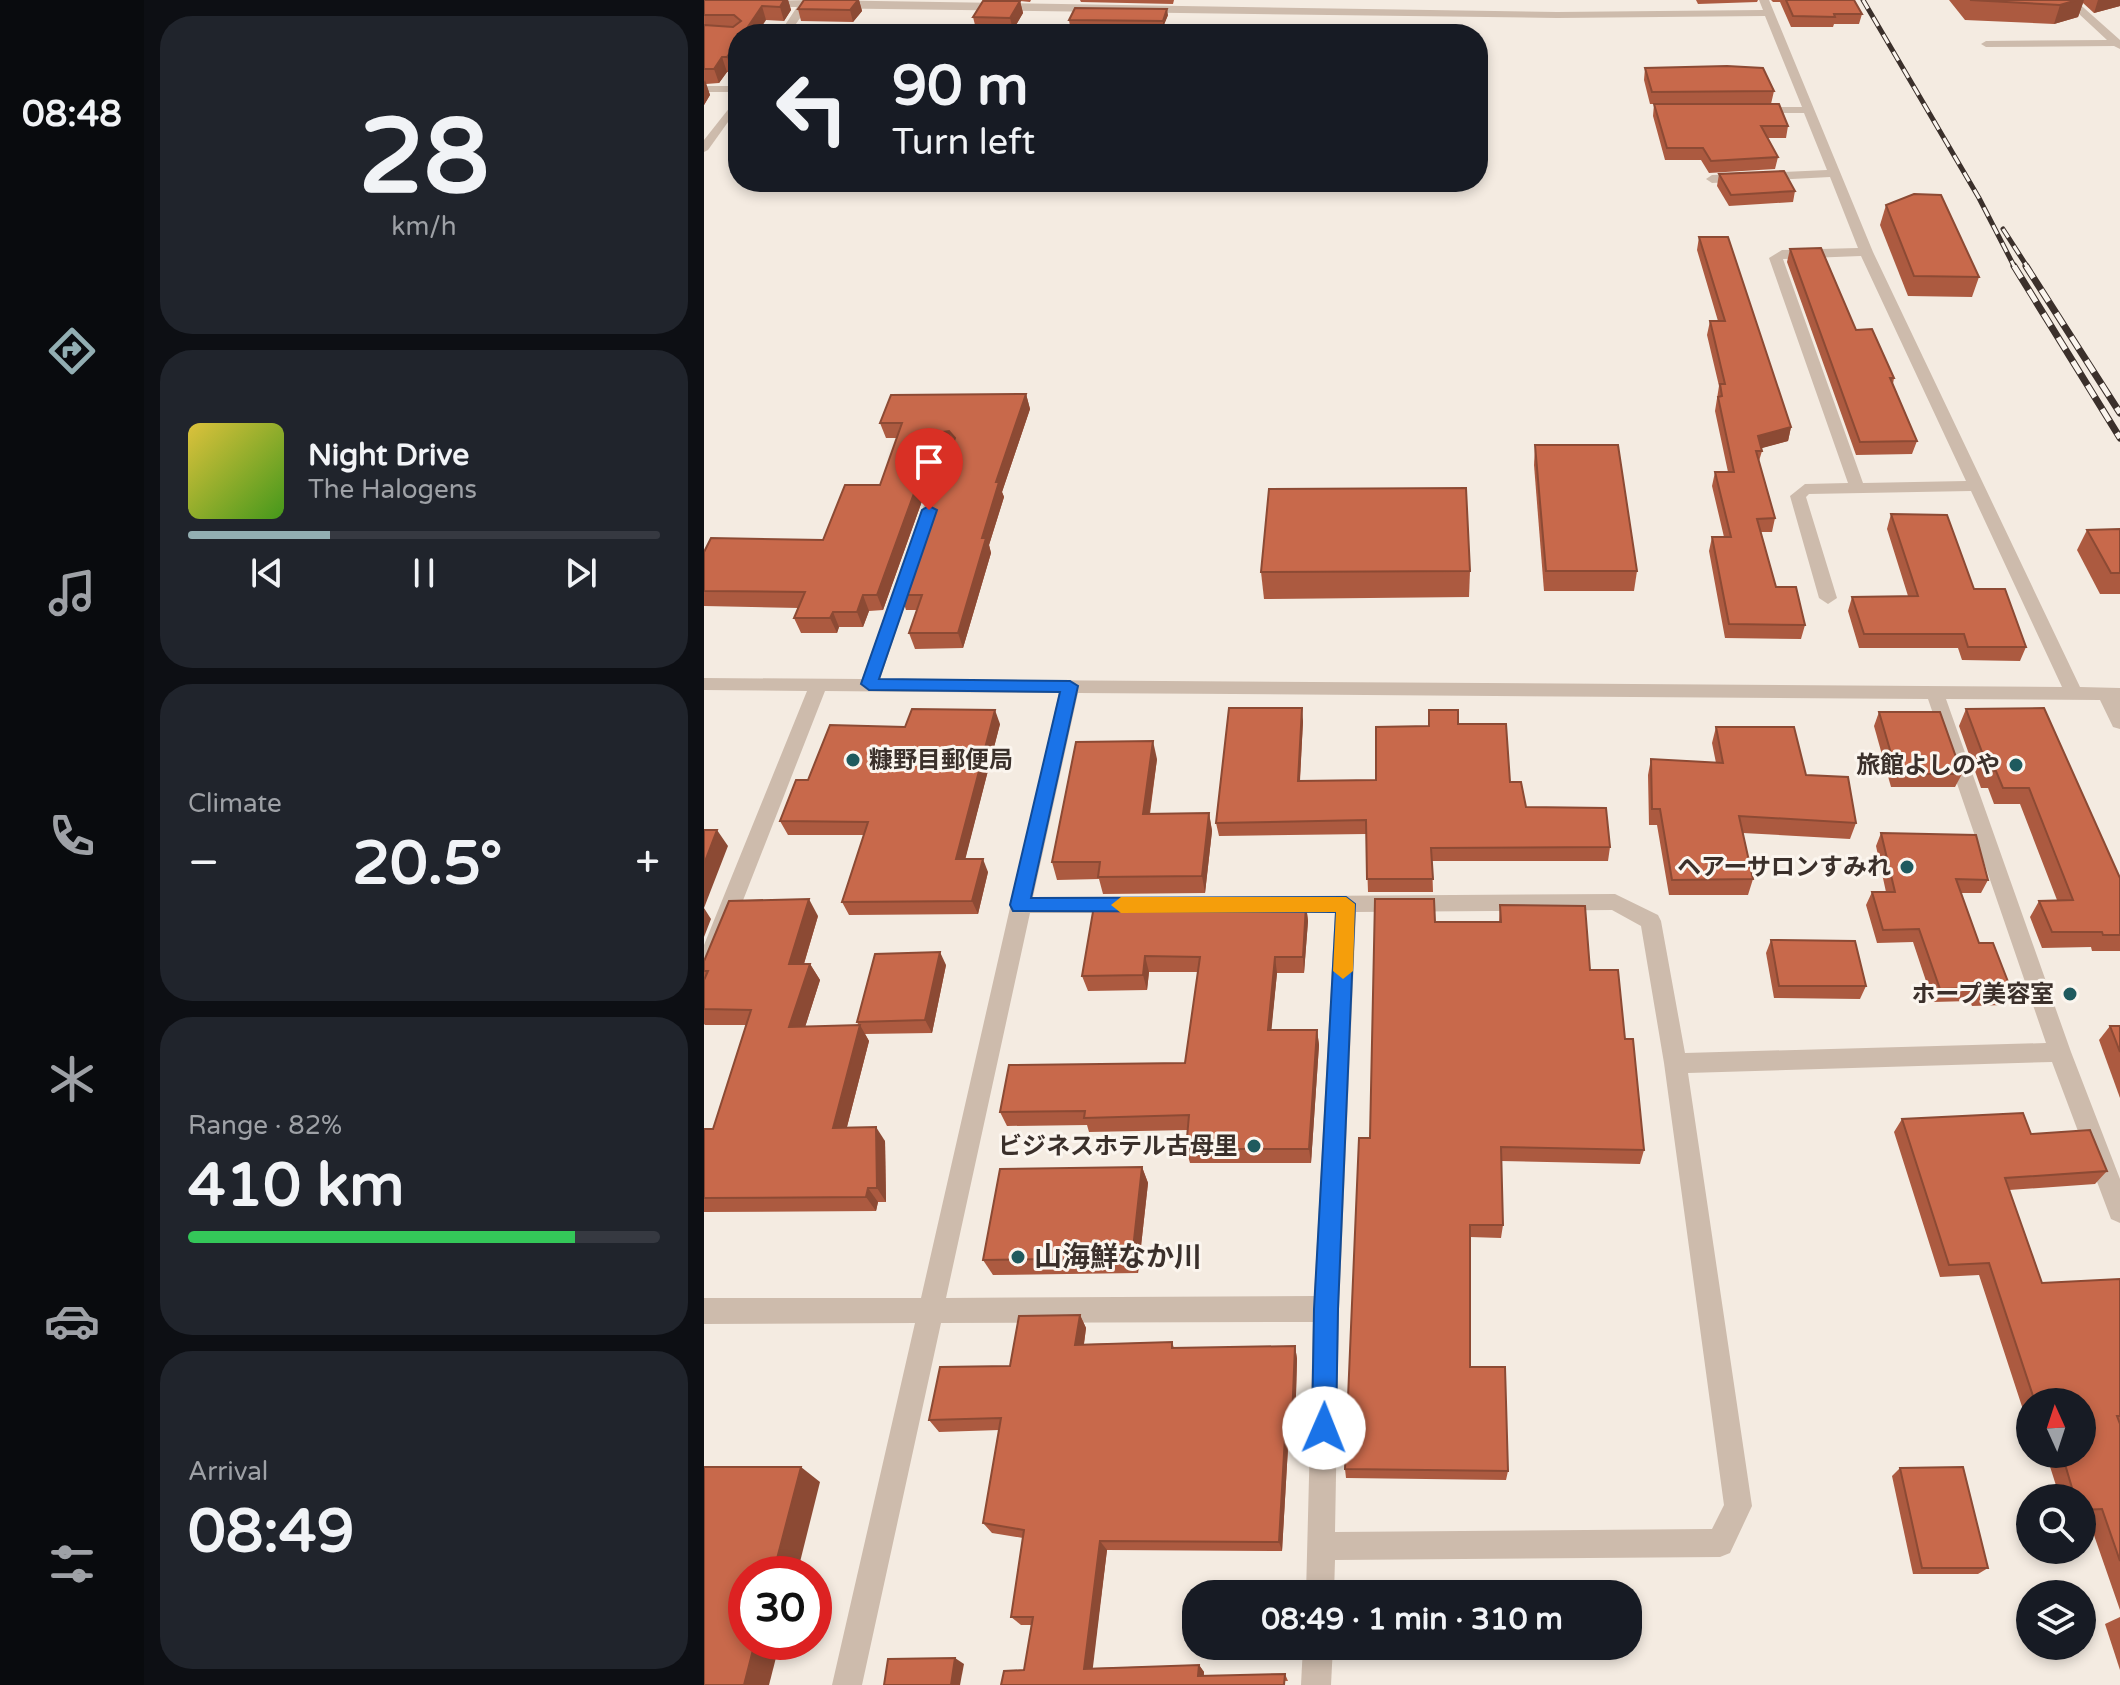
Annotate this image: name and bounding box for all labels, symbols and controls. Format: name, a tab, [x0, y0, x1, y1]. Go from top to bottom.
text: 90 m	[892, 53, 1028, 120]
icon: left	[760, 56, 864, 160]
text: 08:48	[22, 93, 122, 136]
text: 28	[359, 96, 489, 221]
text: Turn left	[892, 121, 1035, 164]
text: km/h	[391, 211, 457, 242]
icon: directions	[44, 323, 100, 379]
pin	[895, 428, 963, 510]
text: Night Drive	[308, 437, 469, 474]
icon: arrive	[907, 440, 951, 484]
text: The Halogens	[308, 474, 477, 505]
icon: previous	[245, 551, 289, 595]
icon: pause	[402, 551, 446, 595]
icon: next	[559, 551, 603, 595]
icon: music	[44, 565, 100, 621]
place label: 糠野目郵便局	[869, 746, 1013, 775]
marker: 糠野目郵便局	[844, 751, 862, 769]
place label: 旅館よしのや	[1856, 751, 2000, 780]
marker: 旅館よしのや	[2007, 756, 2025, 774]
text: Climate	[188, 788, 282, 819]
icon: phone	[44, 808, 100, 864]
text: 20.5°	[352, 828, 502, 900]
text: −	[188, 837, 219, 890]
text: +	[635, 837, 660, 890]
place label: ヘアーサロンすみれ	[1677, 853, 1891, 882]
marker: ヘアーサロンすみれ	[1898, 858, 1916, 876]
place label: ホープ美容室	[1911, 980, 2054, 1009]
marker: ホープ美容室	[2061, 985, 2079, 1003]
icon: climate	[44, 1051, 100, 1107]
text: Range · 82%	[188, 1110, 342, 1141]
place label: ビジネスホテル古母里	[998, 1132, 1238, 1161]
marker: ビジネスホテル古母里	[1245, 1137, 1263, 1155]
text: 410 km	[188, 1150, 404, 1222]
place label: 山海鮮なか川	[1034, 1240, 1202, 1274]
marker: 山海鮮なか川	[1009, 1248, 1027, 1266]
icon: car	[44, 1293, 100, 1349]
position arrow	[1282, 1386, 1366, 1470]
north arrow	[2016, 1388, 2096, 1468]
map controls	[2016, 1388, 2096, 1660]
text: Arrival	[188, 1456, 268, 1487]
button: search	[2016, 1484, 2096, 1564]
text: 08:49	[188, 1496, 354, 1568]
icon: filters	[44, 1536, 100, 1592]
speed limit sign: 30	[728, 1556, 832, 1660]
button: layers	[2016, 1580, 2096, 1660]
text: 08:49 · 1 min · 310 m	[1261, 1601, 1563, 1638]

